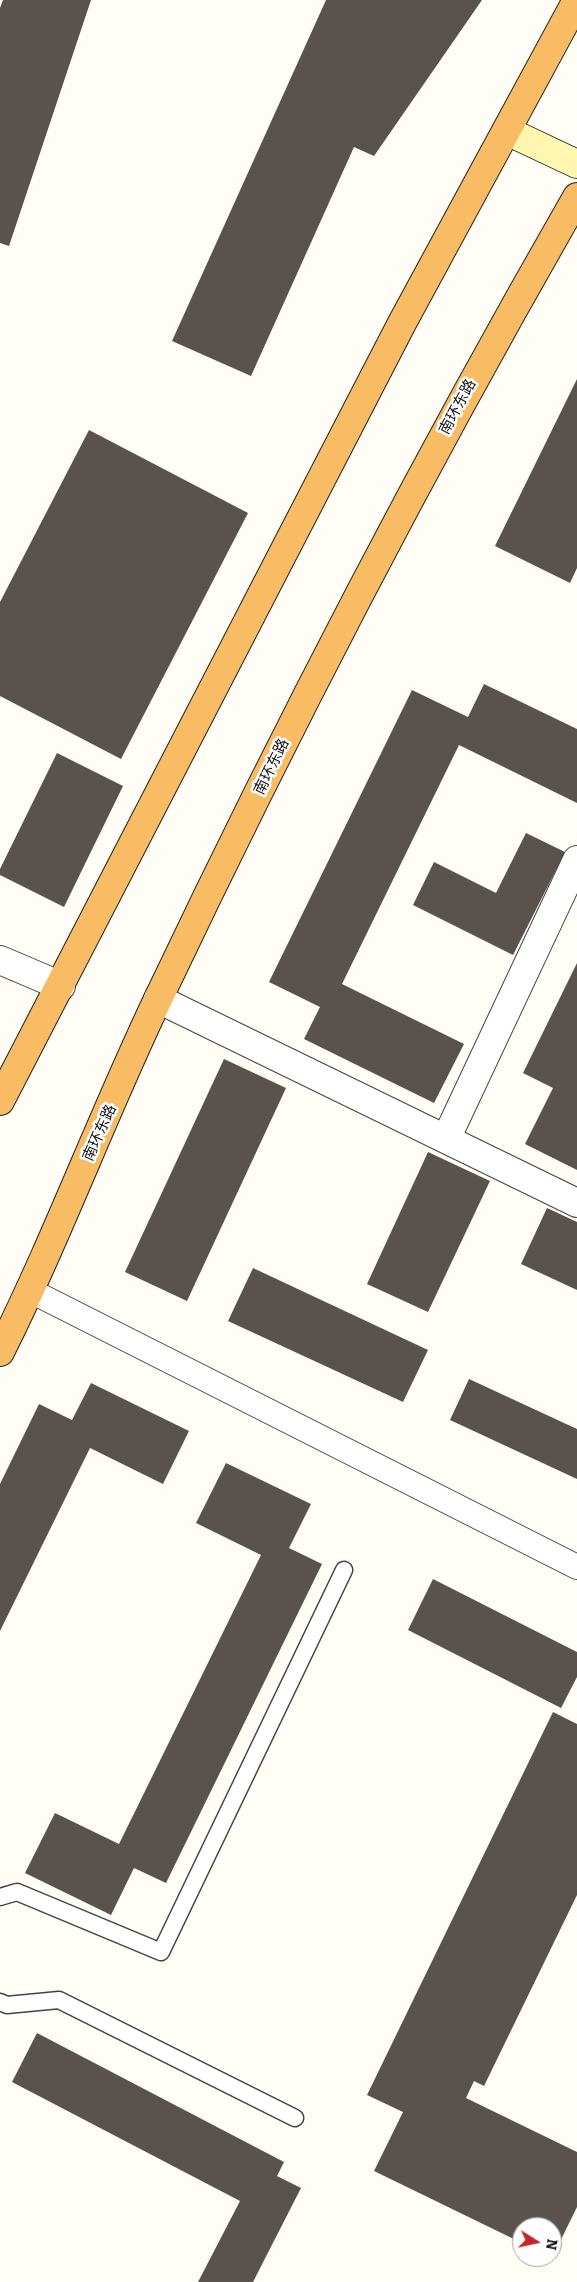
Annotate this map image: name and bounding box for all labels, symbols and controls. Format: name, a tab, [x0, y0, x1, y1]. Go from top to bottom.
street label: 南环东路	[436, 376, 480, 438]
street label: 南环东路	[251, 736, 293, 798]
street label: 南环东路	[80, 1102, 120, 1164]
north arrow	[512, 2217, 562, 2267]
text: N	[542, 2238, 561, 2251]

